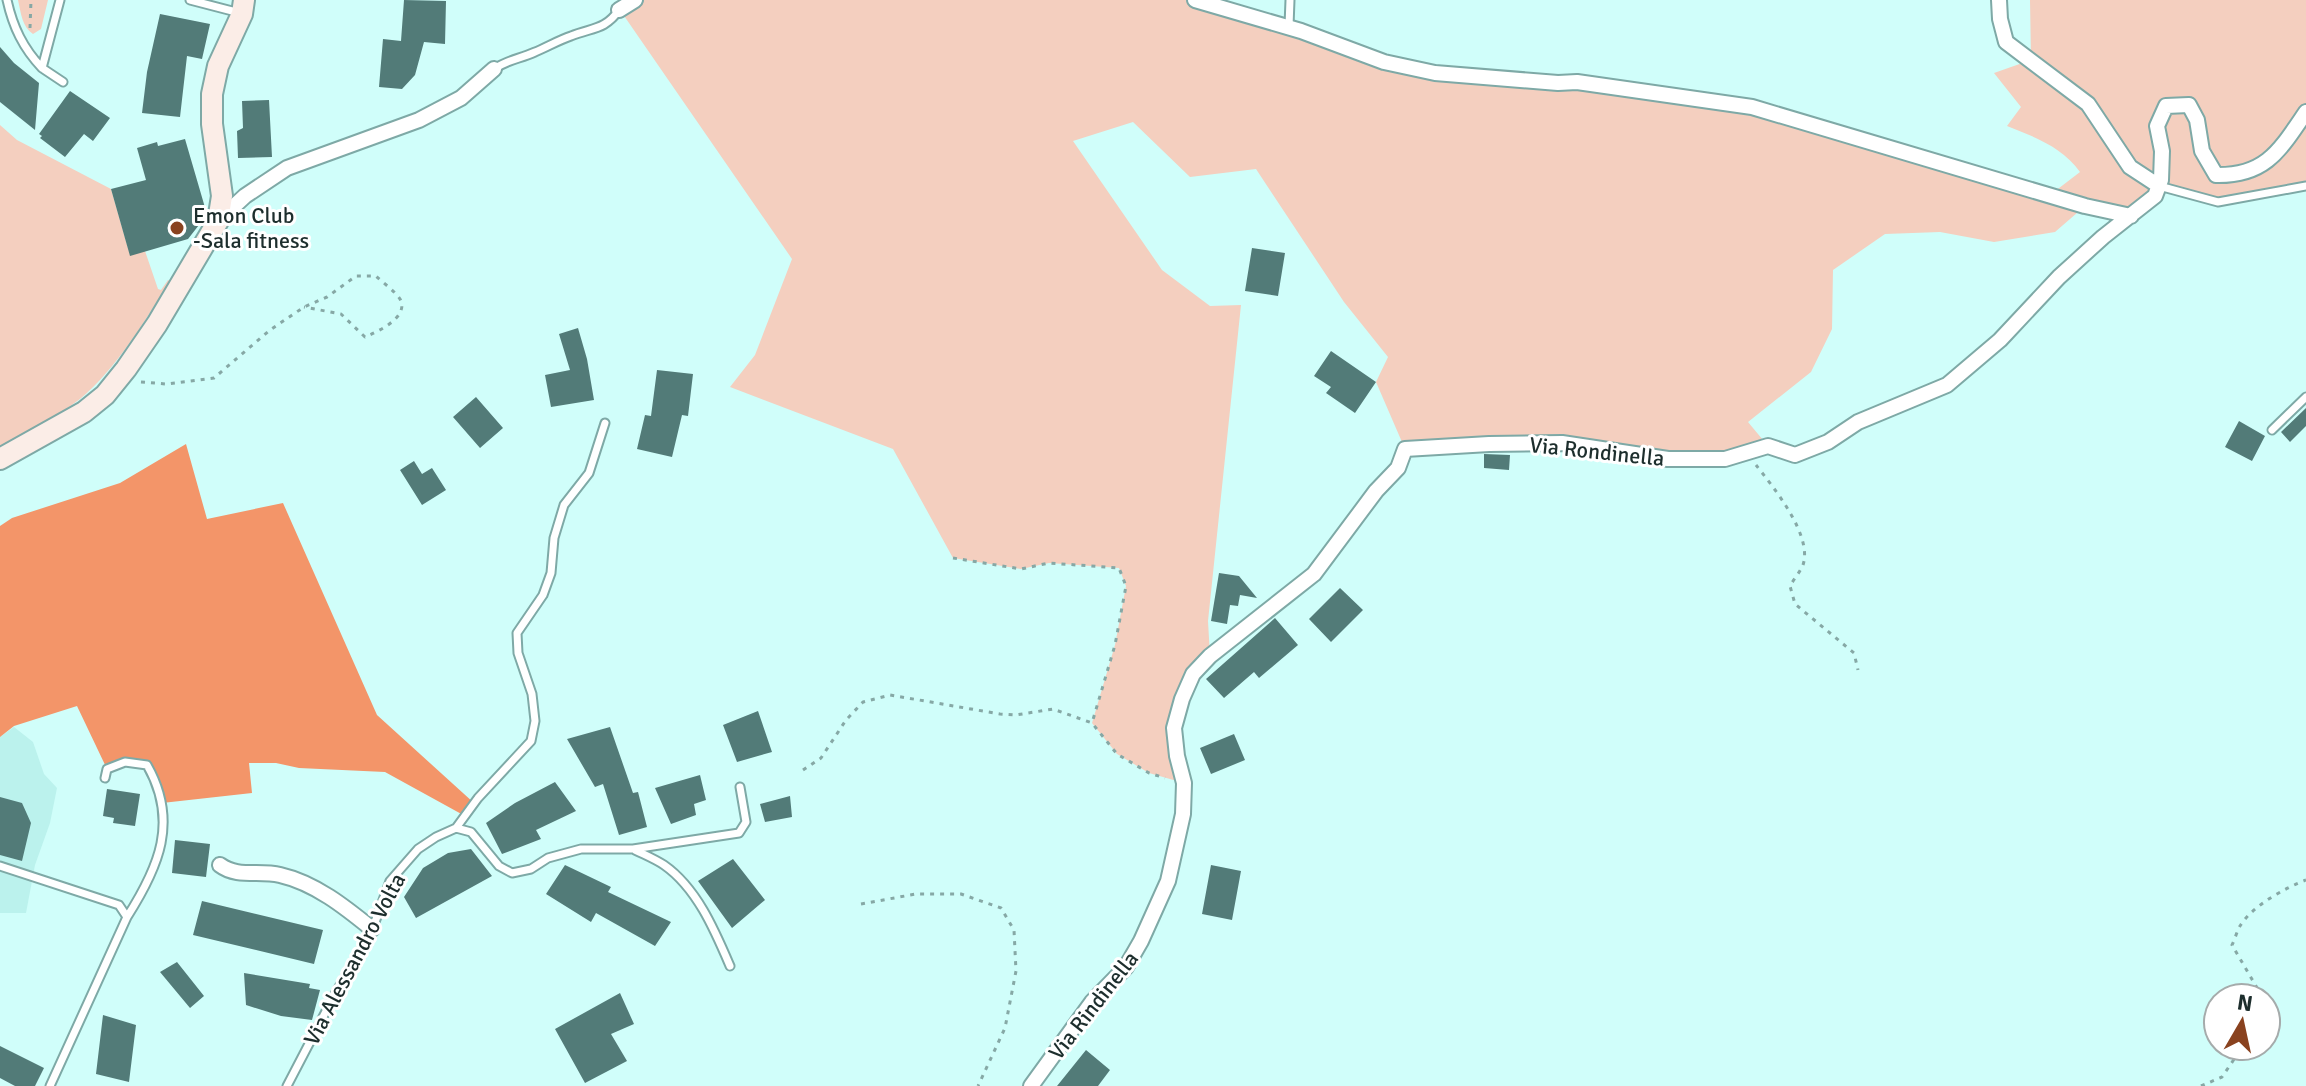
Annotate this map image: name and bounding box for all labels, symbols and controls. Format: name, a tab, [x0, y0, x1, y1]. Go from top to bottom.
place label: Emon Club -Sala fitness	[193, 202, 309, 254]
marker: Emon Club -Sala fitness	[168, 219, 186, 237]
street label: Via Rondinella	[1528, 431, 1666, 472]
street label: Via Alessandro Volta	[298, 869, 411, 1050]
street label: Via Rindinella	[1043, 946, 1144, 1065]
north arrow	[2202, 982, 2282, 1062]
text: N	[2235, 988, 2255, 1017]

